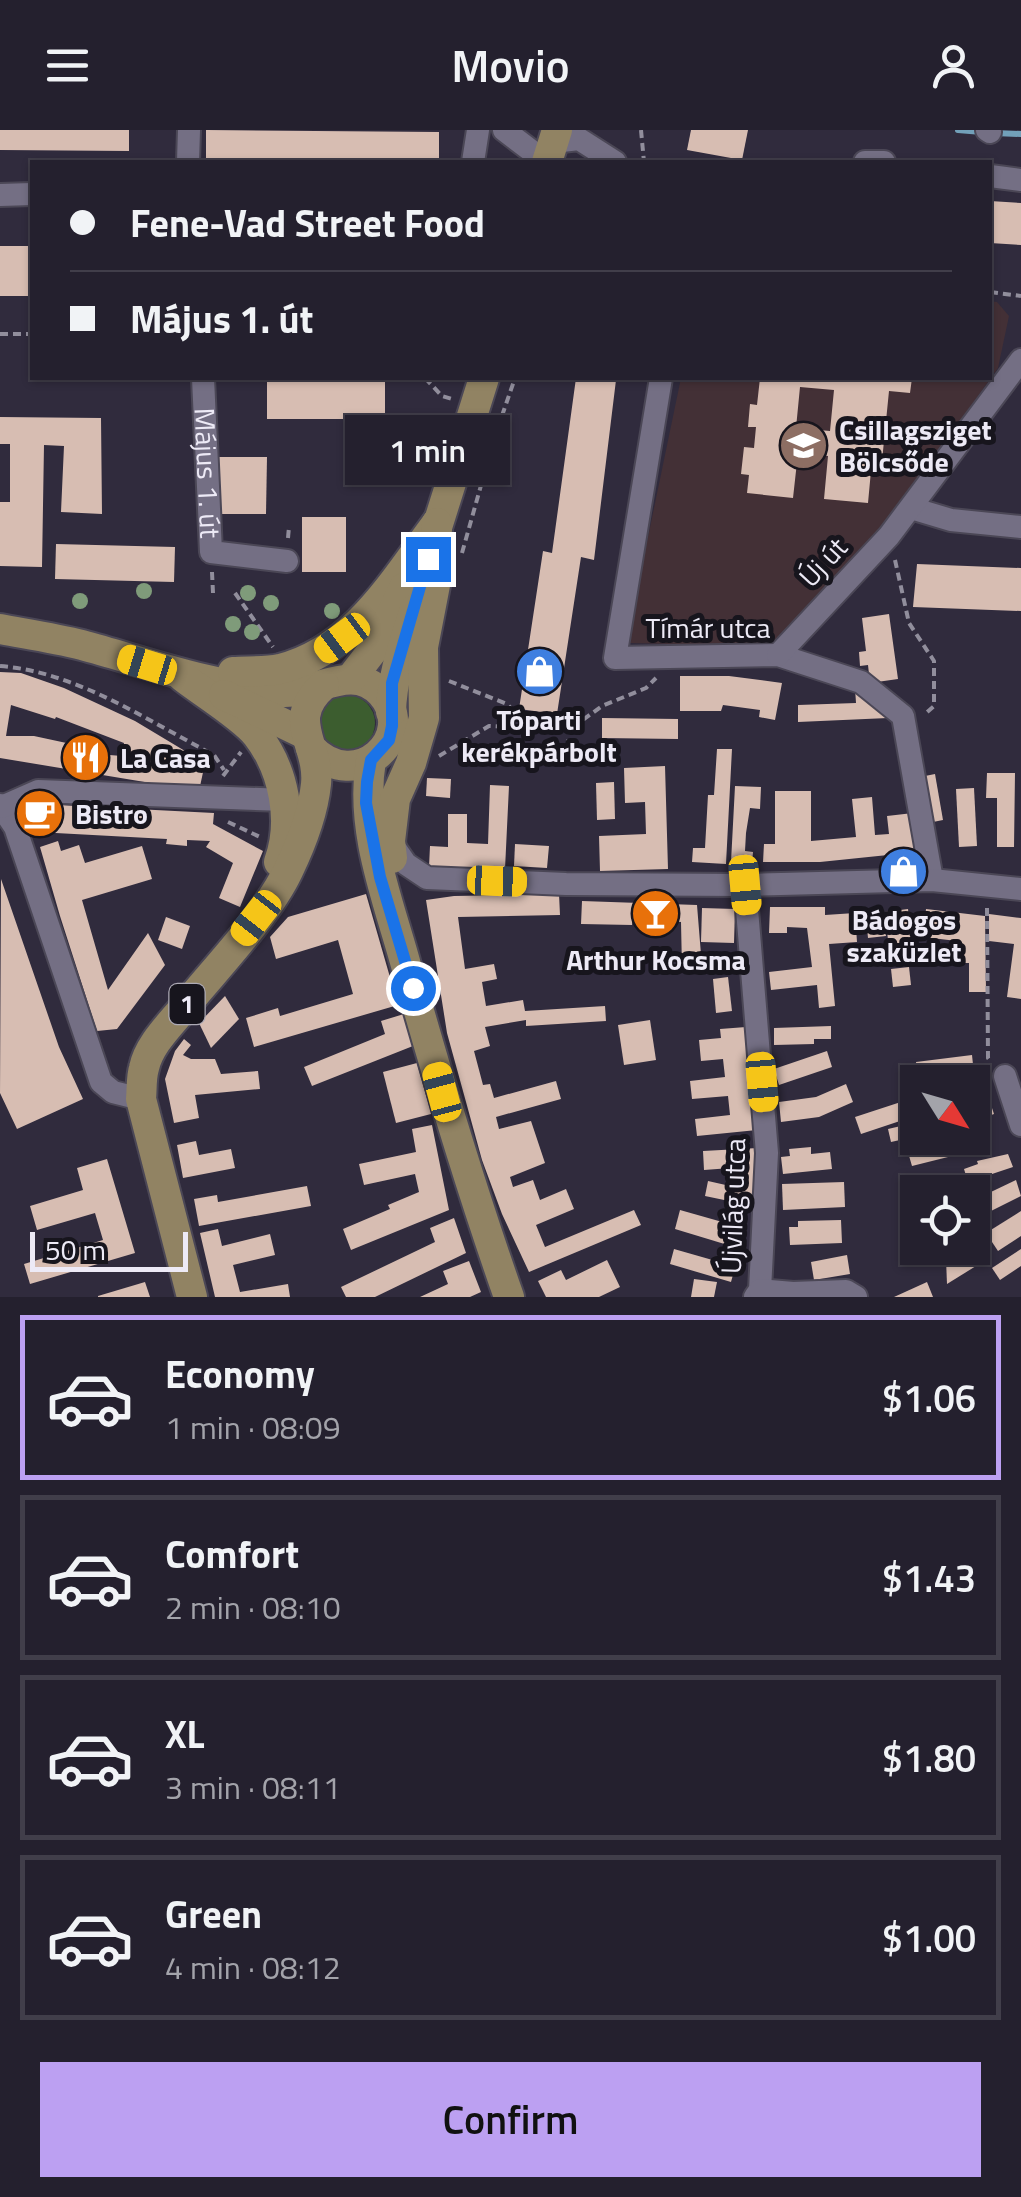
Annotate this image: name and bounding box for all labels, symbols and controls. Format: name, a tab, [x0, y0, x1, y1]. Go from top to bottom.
text: Movio	[451, 31, 570, 99]
icon: menu	[40, 38, 95, 93]
icon: person	[926, 38, 981, 93]
text: Fene-Vad Street Food	[130, 194, 485, 252]
text: Május 1. út	[130, 290, 313, 348]
street label: Május 1. út	[183, 407, 232, 539]
place label: Csillagsziget Bölcsőde	[839, 408, 992, 483]
callout: 1 min	[346, 414, 510, 484]
school or university icon: Csillagsziget Bölcsőde	[778, 420, 830, 472]
text: 1 min	[389, 426, 466, 474]
street label: Új út	[788, 527, 857, 596]
route end	[406, 537, 451, 582]
street label: Tímár utca	[645, 606, 771, 649]
car	[309, 608, 375, 668]
car	[114, 642, 180, 688]
shop icon: Tóparti kerékpárbolt	[513, 646, 565, 698]
place label: Tóparti kerékpárbolt	[461, 698, 617, 773]
restaurant icon: La Casa	[59, 732, 111, 784]
place label: La Casa	[120, 736, 211, 779]
cafe icon: Bistro	[14, 788, 66, 840]
place label: Bistro	[75, 792, 148, 835]
shop icon: Bádogos szaküzlet	[878, 846, 930, 898]
car	[727, 854, 763, 916]
car	[466, 865, 528, 897]
car	[226, 885, 286, 951]
bar icon: Arthur Kocsma	[630, 887, 682, 939]
place label: Bádogos szaküzlet	[847, 898, 961, 973]
place label: Arthur Kocsma	[566, 938, 746, 981]
route start	[391, 966, 436, 1011]
road number: 1	[170, 984, 204, 1024]
car	[744, 1051, 780, 1113]
car	[420, 1059, 464, 1125]
north arrow	[900, 1065, 990, 1155]
map controls	[900, 1065, 990, 1265]
street label: Újvilág utca	[709, 1137, 756, 1275]
button: locate	[900, 1175, 990, 1265]
scale bar	[30, 1227, 188, 1272]
text: 50 m	[45, 1228, 106, 1271]
text: Economy	[165, 1345, 315, 1403]
icon: car	[45, 1353, 135, 1443]
text: $1.06	[882, 1369, 976, 1427]
text: 1 min · 08:09	[165, 1403, 341, 1451]
text: Comfort	[165, 1525, 299, 1583]
icon: car	[45, 1533, 135, 1623]
text: $1.43	[882, 1549, 976, 1607]
text: 2 min · 08:10	[165, 1583, 341, 1631]
text: XL	[165, 1705, 205, 1763]
icon: car	[45, 1713, 135, 1803]
text: $1.80	[882, 1729, 976, 1787]
text: 3 min · 08:11	[165, 1763, 341, 1811]
text: Green	[165, 1885, 262, 1943]
icon: car	[45, 1893, 135, 1983]
text: $1.00	[882, 1909, 976, 1967]
text: 4 min · 08:12	[165, 1943, 341, 1991]
button: Confirm	[40, 2062, 981, 2177]

